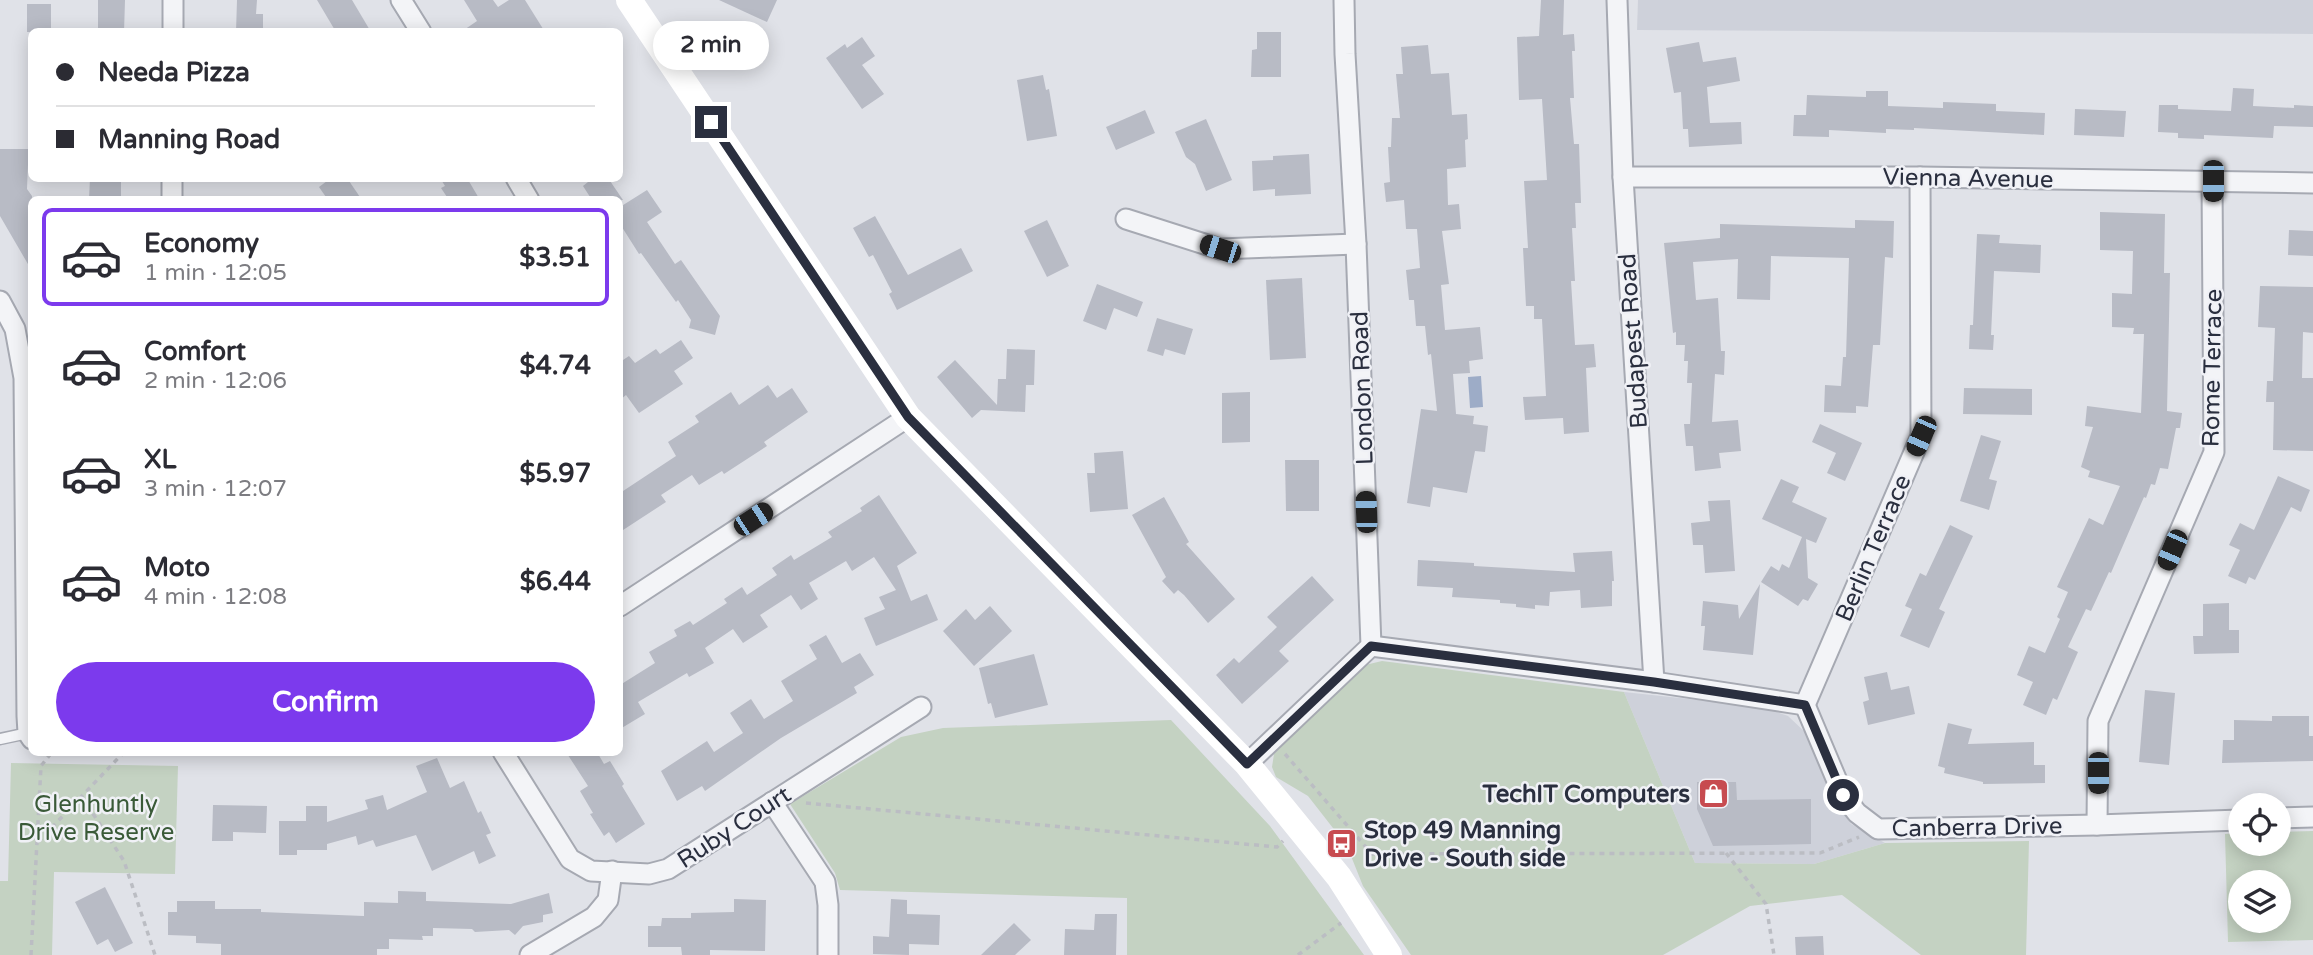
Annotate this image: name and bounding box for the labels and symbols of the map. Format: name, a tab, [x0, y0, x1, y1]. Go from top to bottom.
callout: 2 min	[653, 20, 769, 69]
route end	[695, 106, 727, 138]
car	[2203, 160, 2224, 202]
street label: Vienna Avenue	[1882, 163, 2054, 194]
car	[1197, 233, 1244, 265]
street label: Budapest Road	[1613, 252, 1654, 430]
street label: Rome Terrace	[2197, 289, 2228, 447]
street label: London Road	[1345, 311, 1380, 465]
car	[1903, 413, 1940, 459]
street label: Berlin Terrace	[1829, 470, 1917, 626]
car	[1355, 491, 1378, 533]
car	[730, 499, 777, 539]
car	[2155, 527, 2190, 573]
car	[2088, 752, 2109, 794]
shop icon: TechIT Computers	[1696, 777, 1730, 811]
route start	[1827, 779, 1859, 811]
street label: Ruby Court	[672, 780, 797, 875]
place label: TechIT Computers	[1482, 780, 1690, 809]
park label: Glenhuntly Drive Reserve	[18, 790, 174, 847]
street label: Canberra Drive	[1891, 812, 2063, 843]
place label: Stop 49 Manning Drive - South side	[1364, 816, 1566, 873]
bus stop icon: Stop 49 Manning Drive - South side	[1324, 827, 1358, 861]

